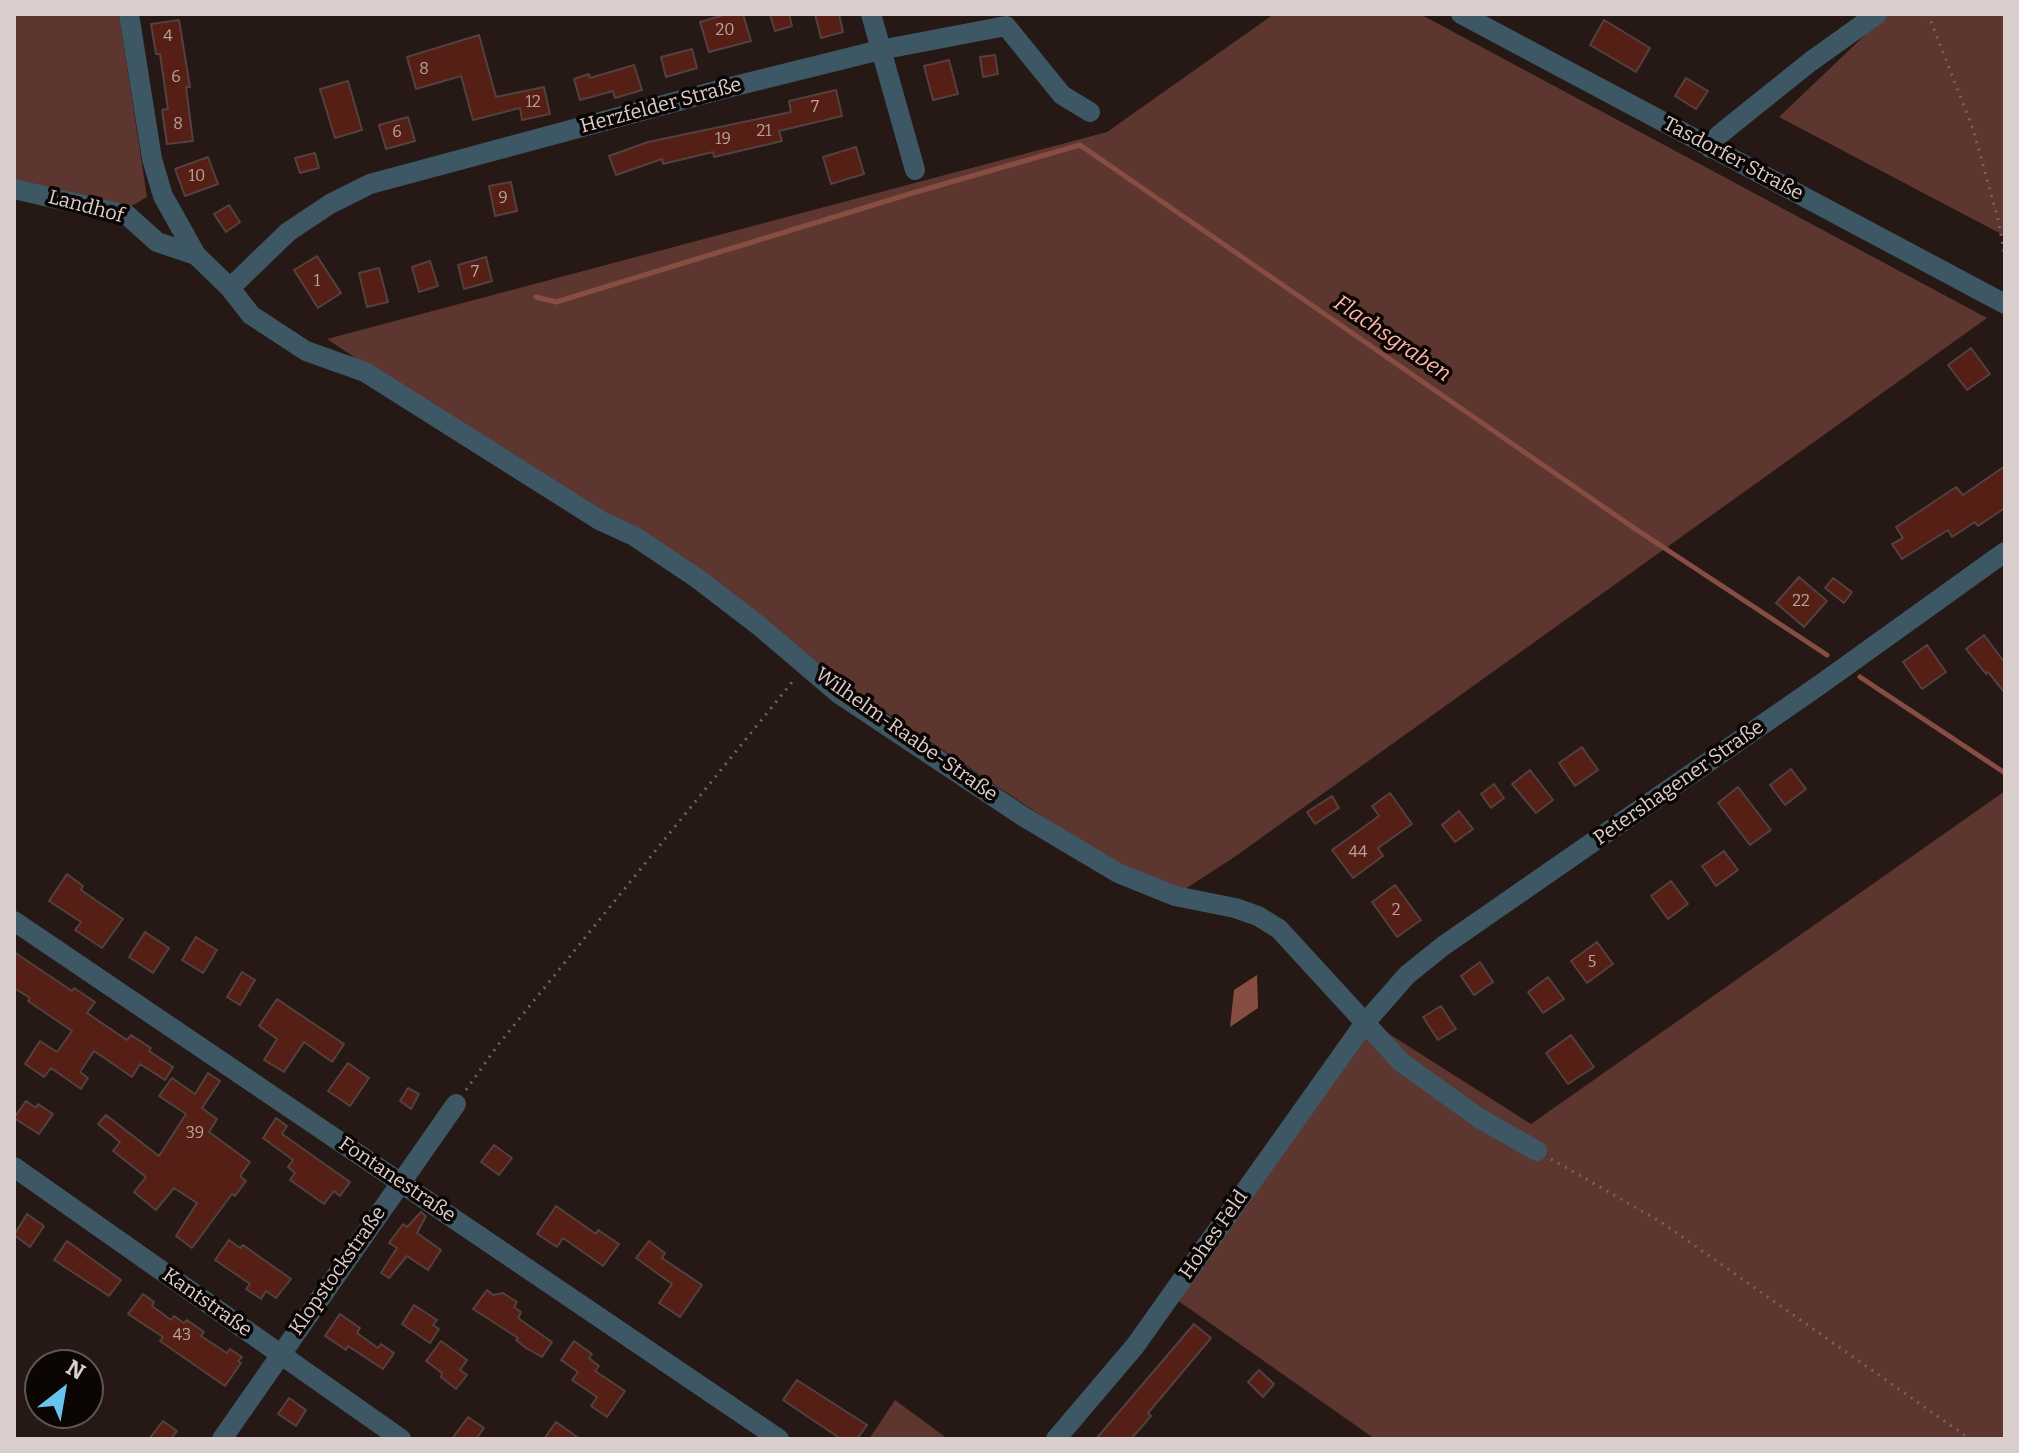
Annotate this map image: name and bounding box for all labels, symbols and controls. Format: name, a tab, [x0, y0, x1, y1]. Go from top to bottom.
house number: 20	[716, 21, 734, 41]
house number: 4	[163, 27, 173, 47]
house number: 8	[419, 60, 429, 80]
house number: 6	[171, 68, 181, 88]
street label: Herzfelder Straße	[578, 73, 744, 139]
house number: 12	[525, 93, 541, 113]
house number: 7	[811, 98, 819, 118]
street label: Tasdorfer Straße	[1659, 112, 1807, 206]
house number: 8	[173, 115, 183, 135]
house number: 21	[756, 122, 772, 142]
house number: 6	[392, 123, 402, 143]
house number: 19	[715, 130, 731, 150]
house number: 10	[189, 167, 205, 187]
street label: Landhof	[46, 185, 126, 229]
house number: 9	[498, 189, 508, 209]
house number: 7	[471, 263, 479, 283]
house number: 1	[314, 272, 320, 292]
water label: Flachsgraben	[1329, 290, 1455, 388]
house number: 22	[1792, 592, 1810, 612]
street label: Wilhelm-Raabe-Straße	[810, 663, 1002, 807]
street label: Petershagener Straße	[1589, 715, 1769, 851]
house number: 44	[1349, 843, 1367, 863]
house number: 2	[1392, 901, 1400, 921]
house number: 5	[1588, 953, 1596, 973]
house number: 39	[186, 1124, 204, 1144]
street label: Fontanestraße	[334, 1132, 460, 1228]
street label: Hohes Feld	[1175, 1186, 1253, 1284]
street label: Klopstockstraße	[285, 1202, 391, 1340]
street label: Kantstraße	[158, 1263, 256, 1343]
house number: 43	[173, 1326, 191, 1346]
north arrow	[24, 1349, 104, 1429]
text: N	[61, 1354, 90, 1386]

